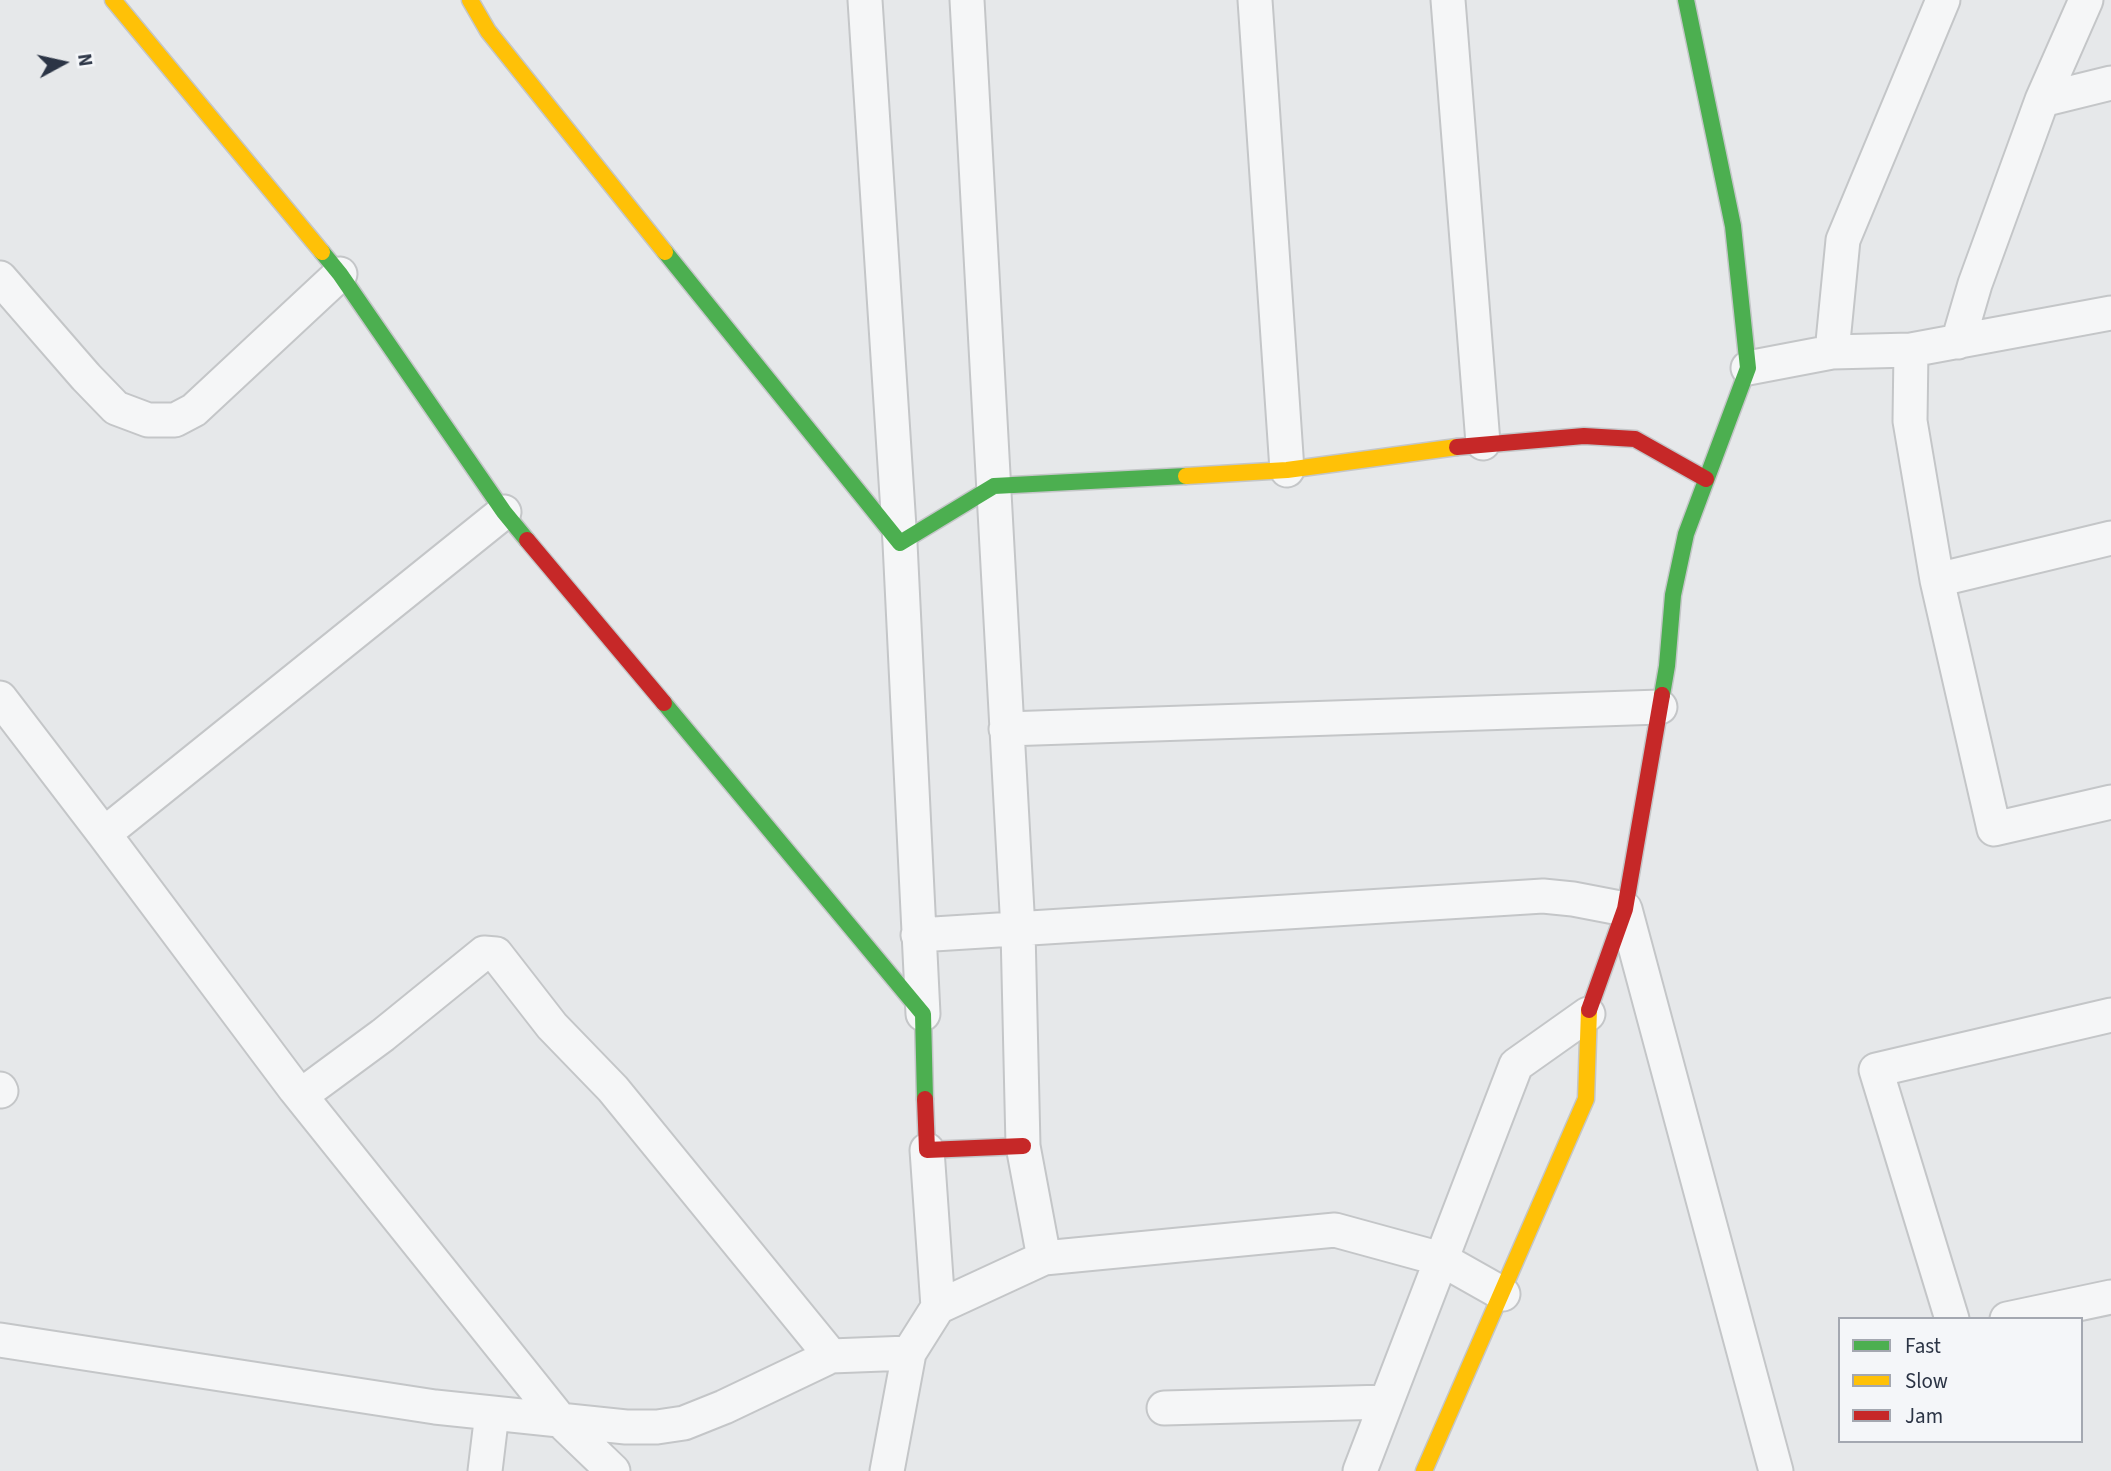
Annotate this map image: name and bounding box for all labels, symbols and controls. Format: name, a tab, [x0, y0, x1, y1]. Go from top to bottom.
north arrow	[28, 28, 98, 98]
text: N	[70, 52, 99, 68]
legend	[1838, 1317, 2083, 1443]
text: Fast	[1905, 1331, 1941, 1361]
text: Slow	[1905, 1366, 1948, 1396]
text: Jam	[1905, 1401, 1943, 1431]

